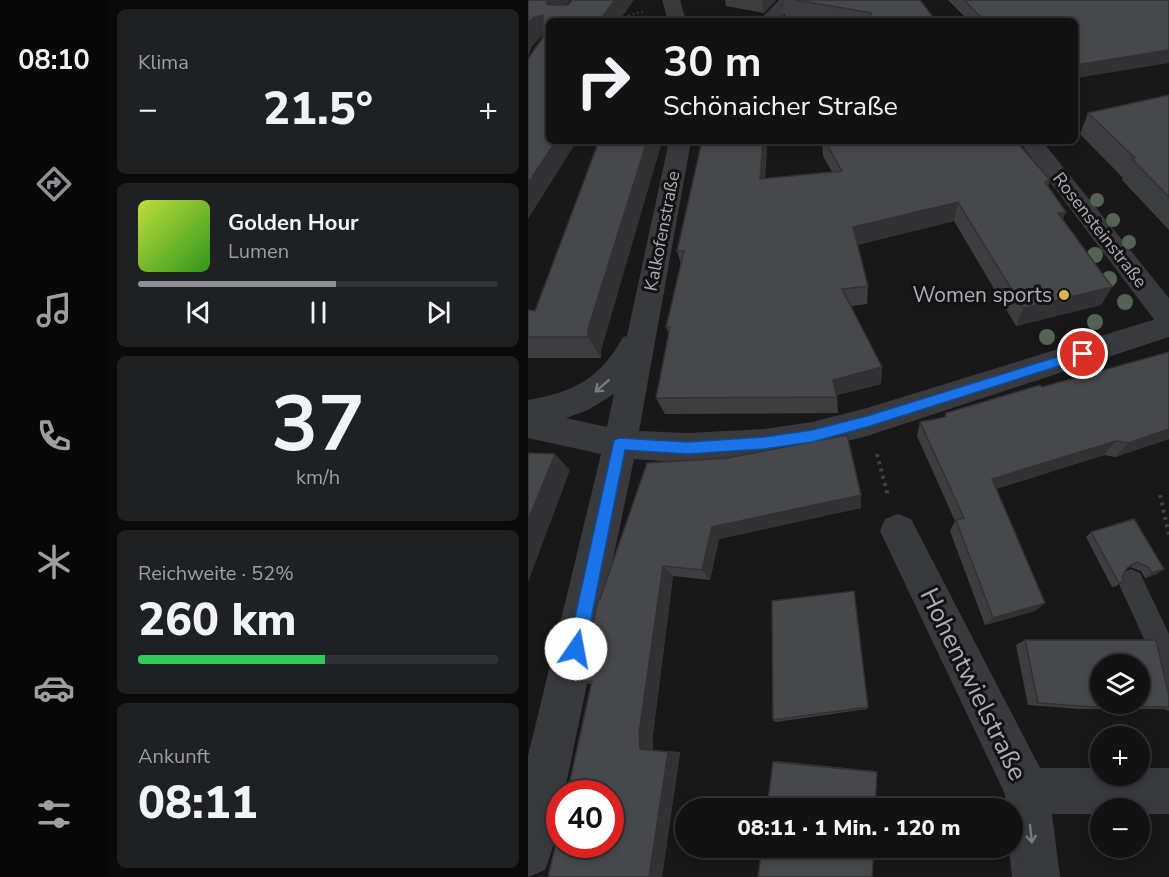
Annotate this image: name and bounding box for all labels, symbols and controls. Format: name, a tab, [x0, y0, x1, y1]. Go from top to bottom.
text: 30 m	[663, 34, 762, 91]
text: 08:10	[18, 42, 90, 79]
icon: right	[564, 42, 642, 120]
text: Klima	[138, 49, 189, 76]
text: 21.5°	[263, 79, 373, 140]
text: −	[138, 87, 158, 132]
text: +	[478, 87, 498, 132]
text: Schönaicher Straße	[663, 88, 898, 125]
icon: directions	[33, 163, 75, 205]
street label: Rosensteinstraße	[1047, 167, 1153, 293]
street label: Kalkofenstraße	[639, 169, 685, 293]
text: Golden Hour	[228, 208, 359, 238]
text: Lumen	[228, 238, 289, 265]
place label: Women sports	[912, 281, 1052, 309]
marker: Women sports	[1057, 288, 1071, 302]
icon: music	[33, 289, 75, 331]
icon: previous	[182, 296, 215, 329]
icon: pause	[302, 296, 335, 329]
icon: next	[422, 296, 455, 329]
pin	[1057, 328, 1108, 379]
icon: arrive	[1066, 337, 1099, 370]
text: 37	[271, 371, 365, 478]
one-way arrow	[595, 379, 610, 393]
icon: phone	[33, 415, 75, 457]
text: km/h	[296, 464, 340, 491]
icon: climate	[33, 541, 75, 583]
text: Reichweite · 52%	[138, 560, 294, 587]
street label: Hohentwielstraße	[912, 582, 1035, 786]
text: 260 km	[138, 590, 297, 651]
position arrow	[544, 617, 608, 681]
map controls	[1090, 654, 1150, 858]
button: layers	[1090, 654, 1150, 714]
icon: car	[33, 667, 75, 709]
button: +	[1090, 726, 1150, 786]
text: Ankunft	[138, 743, 210, 770]
text: 08:11	[138, 773, 258, 834]
speed limit sign: 40	[546, 780, 624, 858]
icon: filters	[33, 793, 75, 835]
button: −	[1090, 798, 1150, 858]
text: 08:11 · 1 Min. · 120 m	[738, 813, 961, 843]
one-way arrow	[1026, 823, 1037, 843]

